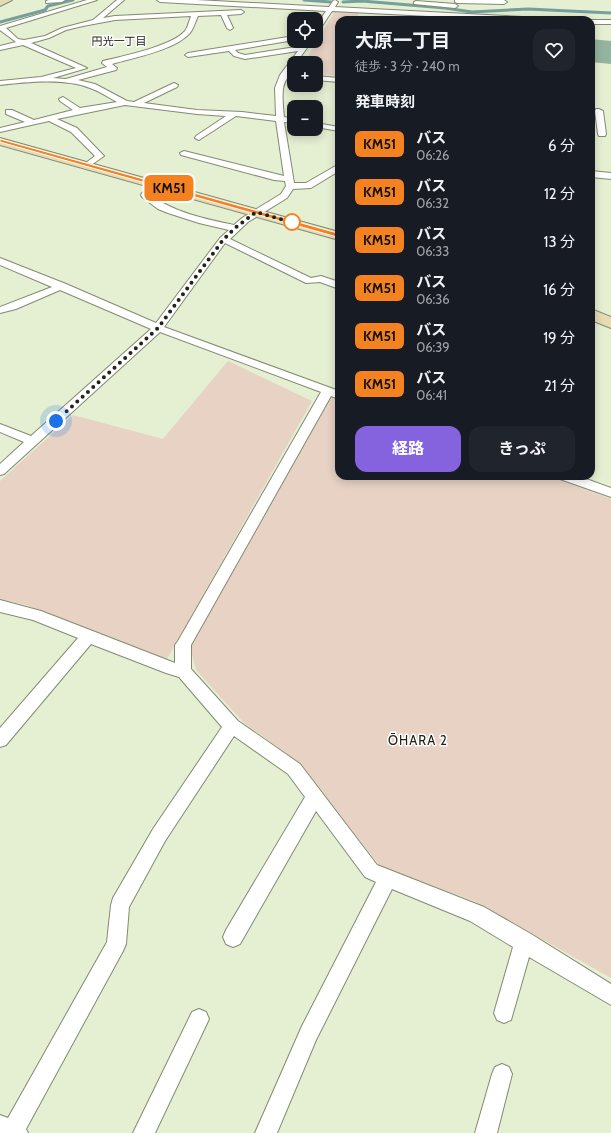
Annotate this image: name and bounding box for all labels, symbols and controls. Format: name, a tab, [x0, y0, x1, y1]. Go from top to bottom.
map controls	[287, 12, 323, 136]
button: locate	[287, 12, 323, 48]
text: 大原一丁目	[355, 29, 450, 52]
button: heart	[533, 29, 575, 71]
district label: 円光一丁目	[92, 34, 147, 48]
button: +	[287, 56, 323, 92]
text: 徒歩 · 3 分 · 240 m	[355, 58, 460, 74]
text: 発車時刻	[355, 93, 415, 111]
button: −	[287, 100, 323, 136]
text: バス	[416, 129, 446, 147]
text: KM51	[363, 135, 396, 153]
text: 6 分	[548, 137, 575, 155]
text: 06:26	[416, 147, 449, 163]
line badge: KM51	[141, 175, 197, 201]
text: バス	[416, 177, 446, 195]
text: KM51	[152, 179, 186, 197]
text: KM51	[363, 183, 396, 201]
text: 12 分	[544, 185, 575, 203]
text: 06:32	[416, 195, 449, 211]
unlabelled marker	[283, 213, 301, 231]
text: バス	[416, 225, 446, 243]
text: KM51	[363, 231, 396, 249]
text: 13 分	[544, 233, 575, 251]
text: 06:33	[416, 243, 449, 259]
text: バス	[416, 273, 446, 291]
text: KM51	[363, 279, 396, 297]
text: 16 分	[543, 281, 575, 299]
text: 06:36	[416, 291, 450, 307]
text: バス	[416, 321, 446, 339]
text: KM51	[363, 327, 396, 345]
text: 19 分	[543, 329, 575, 347]
text: 06:39	[416, 339, 450, 355]
text: バス	[416, 369, 446, 387]
text: KM51	[363, 375, 396, 393]
text: 21 分	[544, 377, 575, 395]
text: 06:41	[416, 387, 447, 403]
your location	[46, 411, 66, 431]
button: 経路	[355, 426, 461, 472]
button: きっぷ	[469, 426, 575, 472]
district label: ŌHARA 2	[388, 732, 448, 748]

